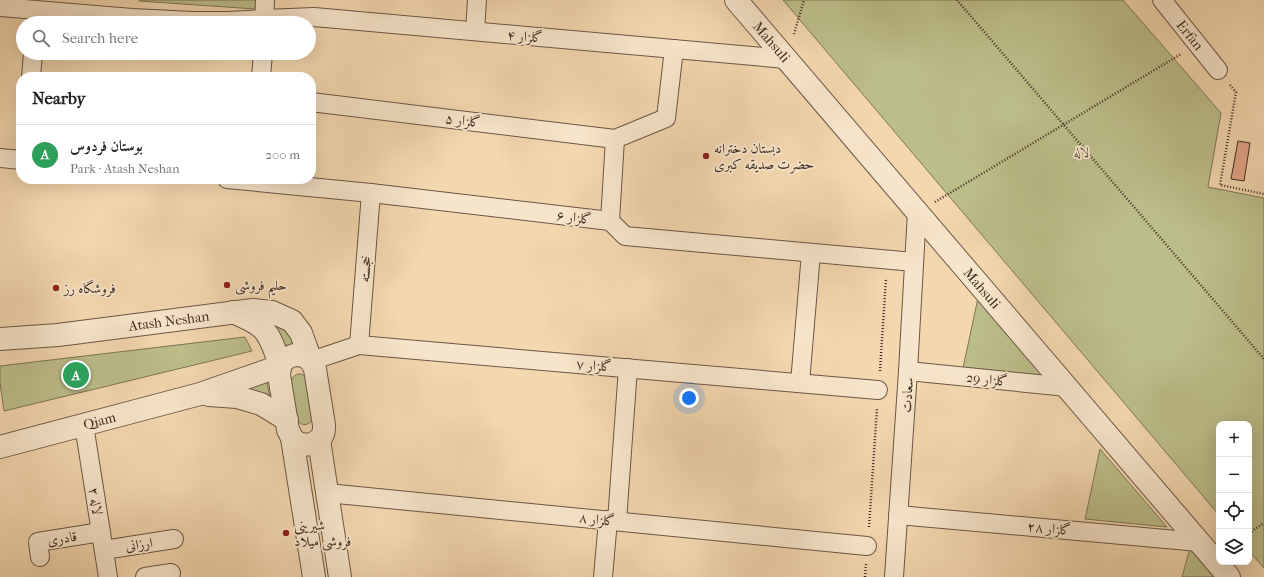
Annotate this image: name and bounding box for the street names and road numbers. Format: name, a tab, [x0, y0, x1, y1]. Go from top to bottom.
street label: Erfan	[1173, 17, 1207, 54]
street label: Mahsuli	[749, 18, 794, 66]
street label: گلزار ۴	[507, 26, 543, 47]
street label: گلزار ۵	[444, 110, 482, 131]
street label: گلزار ۶	[555, 207, 593, 228]
street label: خجسته	[356, 255, 375, 283]
street label: Mahsuli	[960, 265, 1004, 312]
street label: Atash Neshan	[127, 308, 210, 335]
street label: گلزار ۷	[576, 355, 612, 376]
street label: گلزار 29	[965, 369, 1009, 390]
street label: سعادت	[898, 377, 917, 413]
street label: Qiam	[82, 409, 118, 434]
street label: لاله ۲	[85, 486, 106, 516]
street label: گلزار ۸	[578, 509, 616, 530]
street label: گلزار ۲۸	[1026, 518, 1071, 539]
street label: قادری	[46, 528, 78, 549]
street label: ارزانی	[124, 534, 154, 555]

